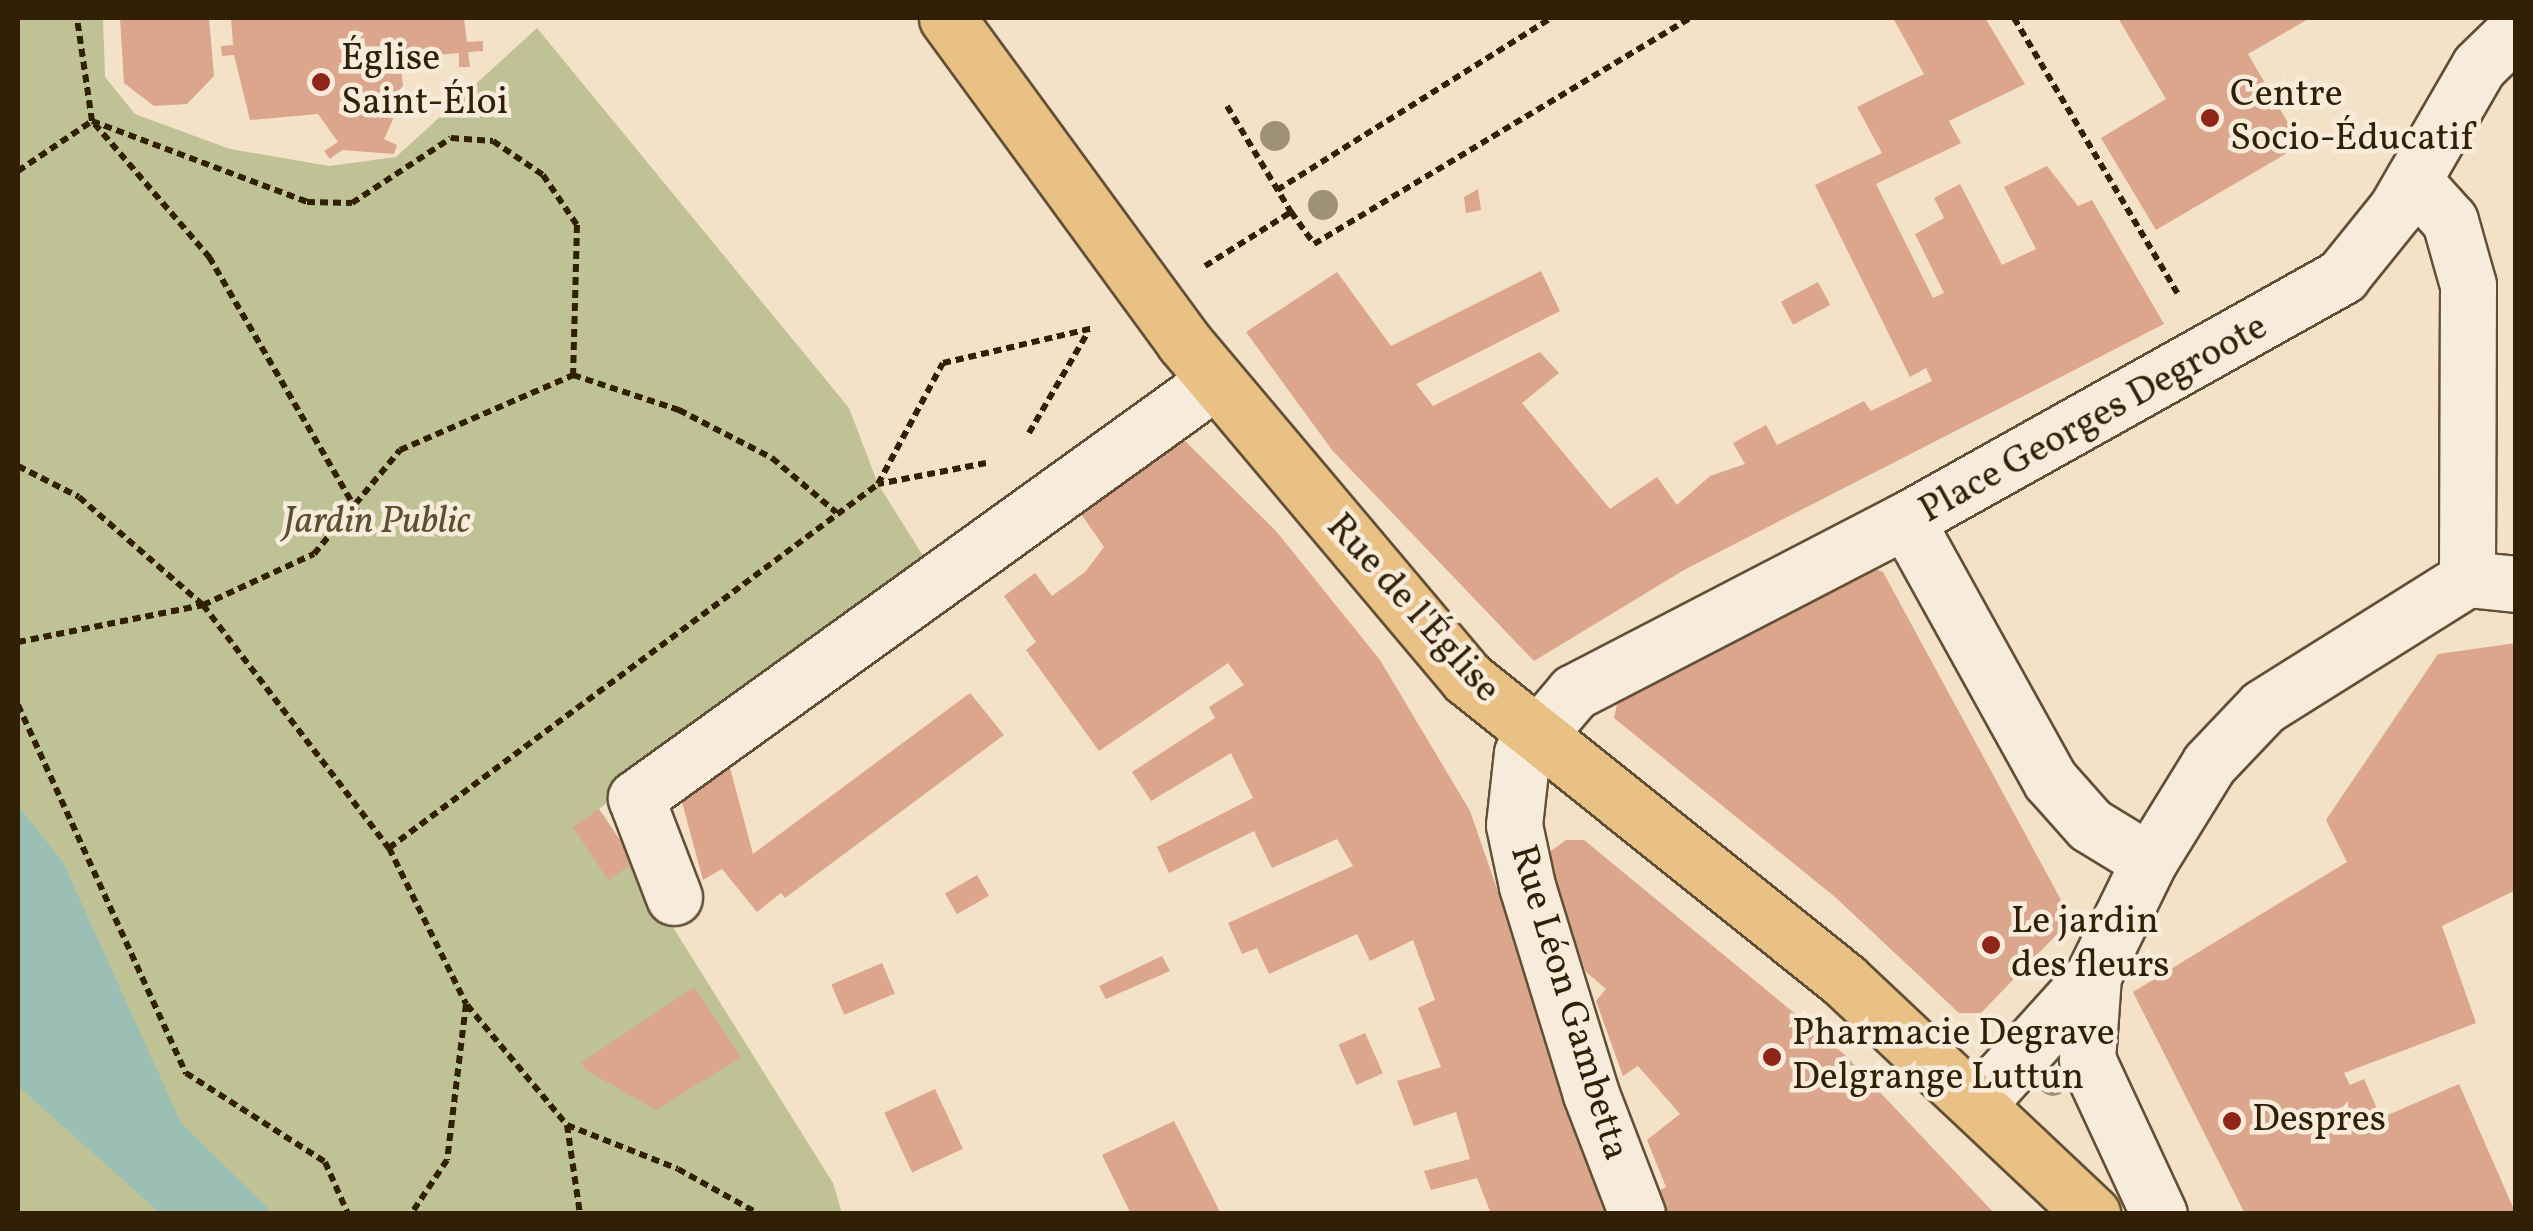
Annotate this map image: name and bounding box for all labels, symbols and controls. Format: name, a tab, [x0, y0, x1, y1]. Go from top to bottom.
place label: Église Saint-Éloi	[341, 37, 508, 126]
marker: Église Saint-Éloi	[310, 71, 332, 93]
place label: Centre Socio-Éducatif	[2230, 73, 2473, 162]
marker: Centre Socio-Éducatif	[2199, 107, 2221, 129]
street label: Place Georges Degroote	[1912, 305, 2276, 535]
park label: Jardin Public	[283, 500, 471, 546]
street label: Rue de l'Église	[1315, 505, 1509, 713]
street label: Rue Léon Gambetta	[1498, 840, 1638, 1166]
place label: Le jardin des fleurs	[2011, 900, 2170, 989]
marker: Le jardin des fleurs	[1980, 934, 2002, 956]
place label: Pharmacie Degrave Delgrange Luttun	[1792, 1012, 2115, 1102]
marker: Pharmacie Degrave Delgrange Luttun	[1761, 1046, 1783, 1068]
place label: Despres	[2252, 1098, 2386, 1144]
marker: Despres	[2221, 1110, 2243, 1132]

